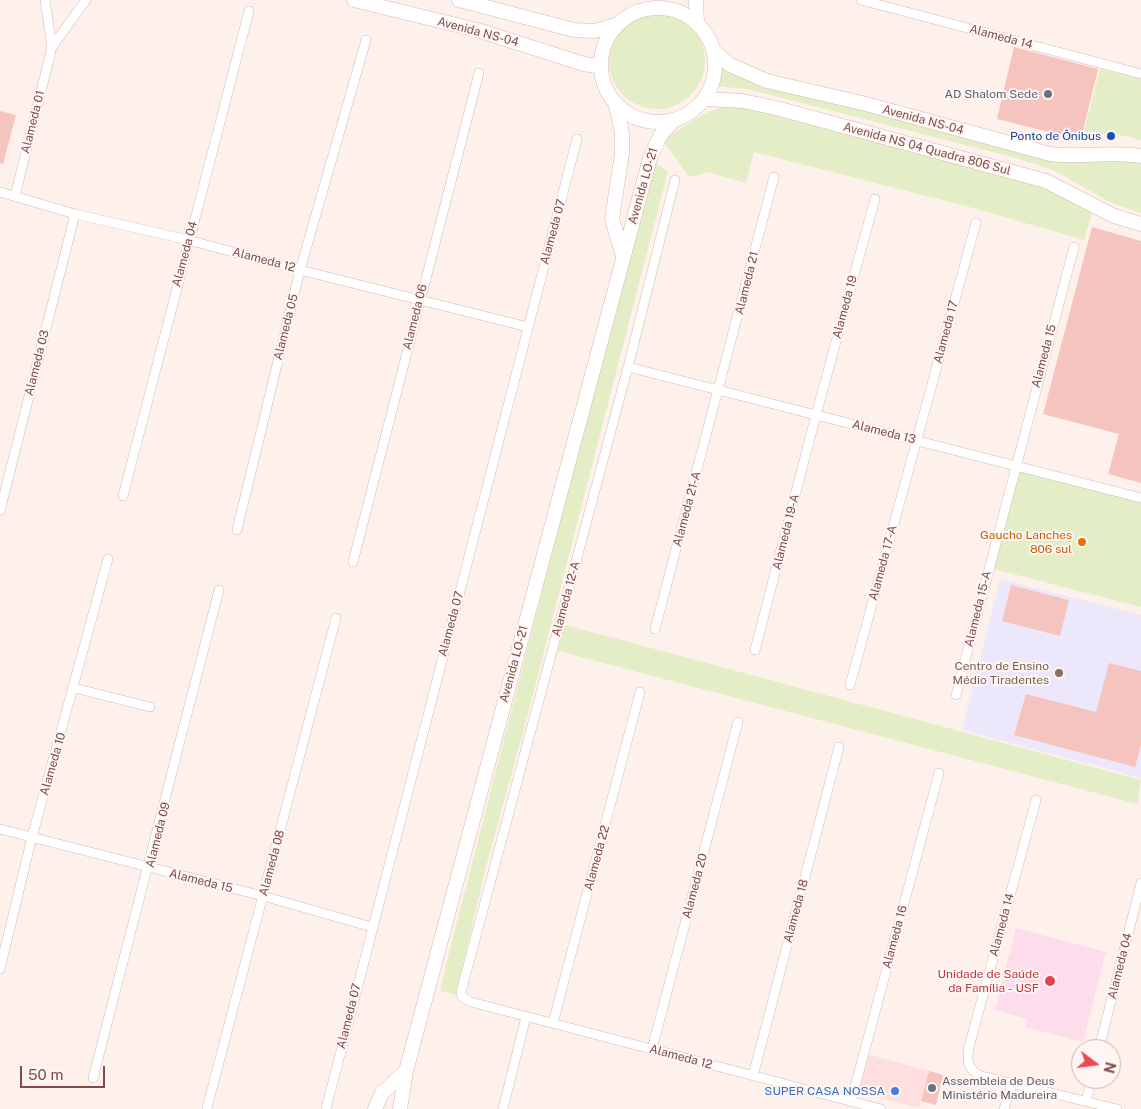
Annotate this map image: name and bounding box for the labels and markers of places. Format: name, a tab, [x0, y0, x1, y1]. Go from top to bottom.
place label: AD Shalom Sede	[944, 87, 1038, 101]
marker: AD Shalom Sede	[1042, 88, 1054, 100]
place label: Ponto de Ônibus	[1010, 129, 1101, 143]
marker: Ponto de Ônibus	[1105, 130, 1117, 142]
place label: Gaucho Lanches 806 sul	[980, 528, 1072, 556]
marker: Gaucho Lanches 806 sul	[1076, 536, 1088, 548]
place label: Centro de Ensino Médio Tiradentes	[953, 659, 1049, 687]
marker: Centro de Ensino Médio Tiradentes	[1053, 667, 1065, 679]
place label: Unidade de Saúde da Família - USF	[938, 967, 1039, 995]
marker: Unidade de Saúde da Família - USF	[1043, 974, 1057, 988]
place label: Assembleia de Deus Ministério Madureira	[942, 1074, 1057, 1102]
marker: Assembleia de Deus Ministério Madureira	[926, 1082, 938, 1094]
place label: SUPER CASA NOSSA	[764, 1084, 885, 1098]
marker: SUPER CASA NOSSA	[889, 1085, 901, 1097]

